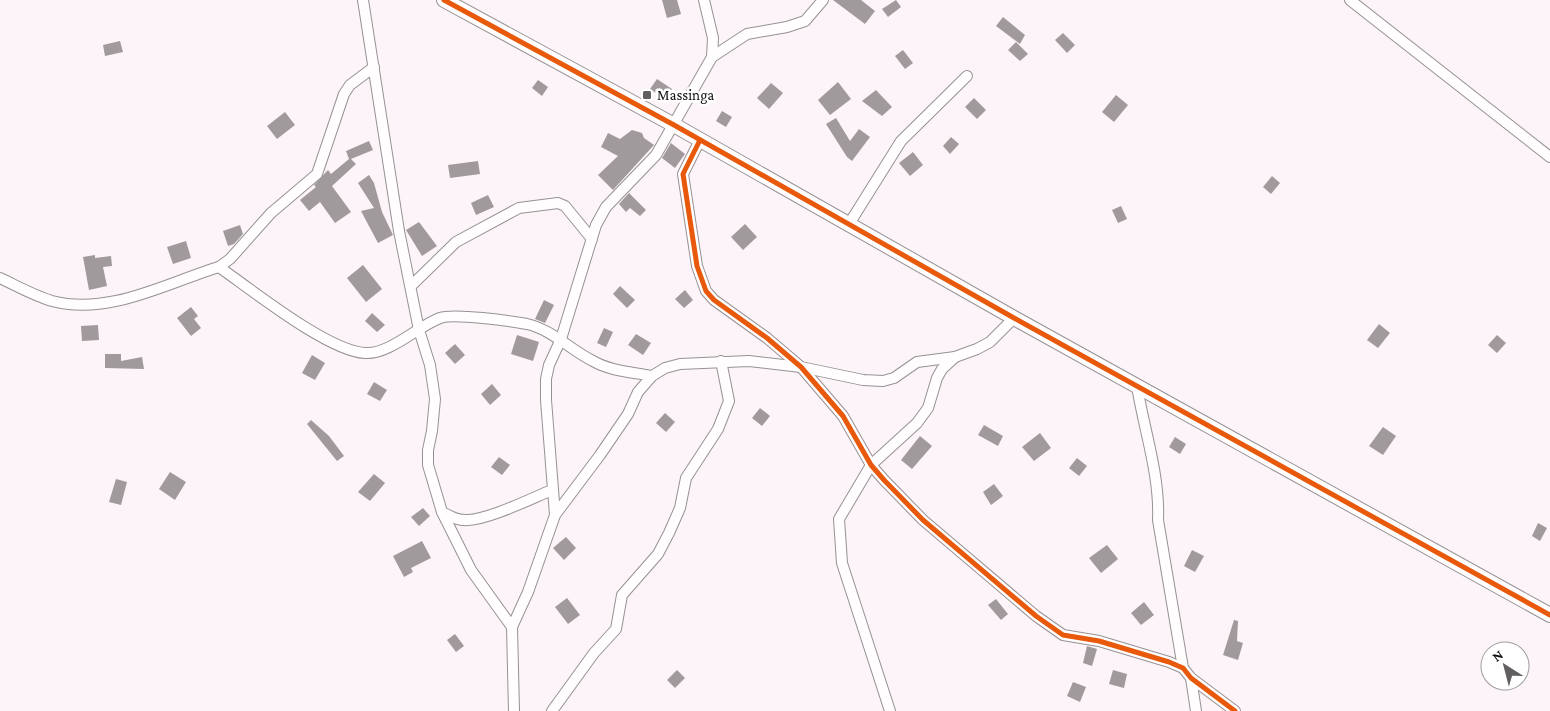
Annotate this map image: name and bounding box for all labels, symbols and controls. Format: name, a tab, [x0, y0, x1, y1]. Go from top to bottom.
place label: Massinga	[657, 87, 714, 104]
marker: Massinga	[641, 89, 653, 101]
north arrow	[1480, 641, 1530, 691]
text: N	[1489, 646, 1506, 665]

